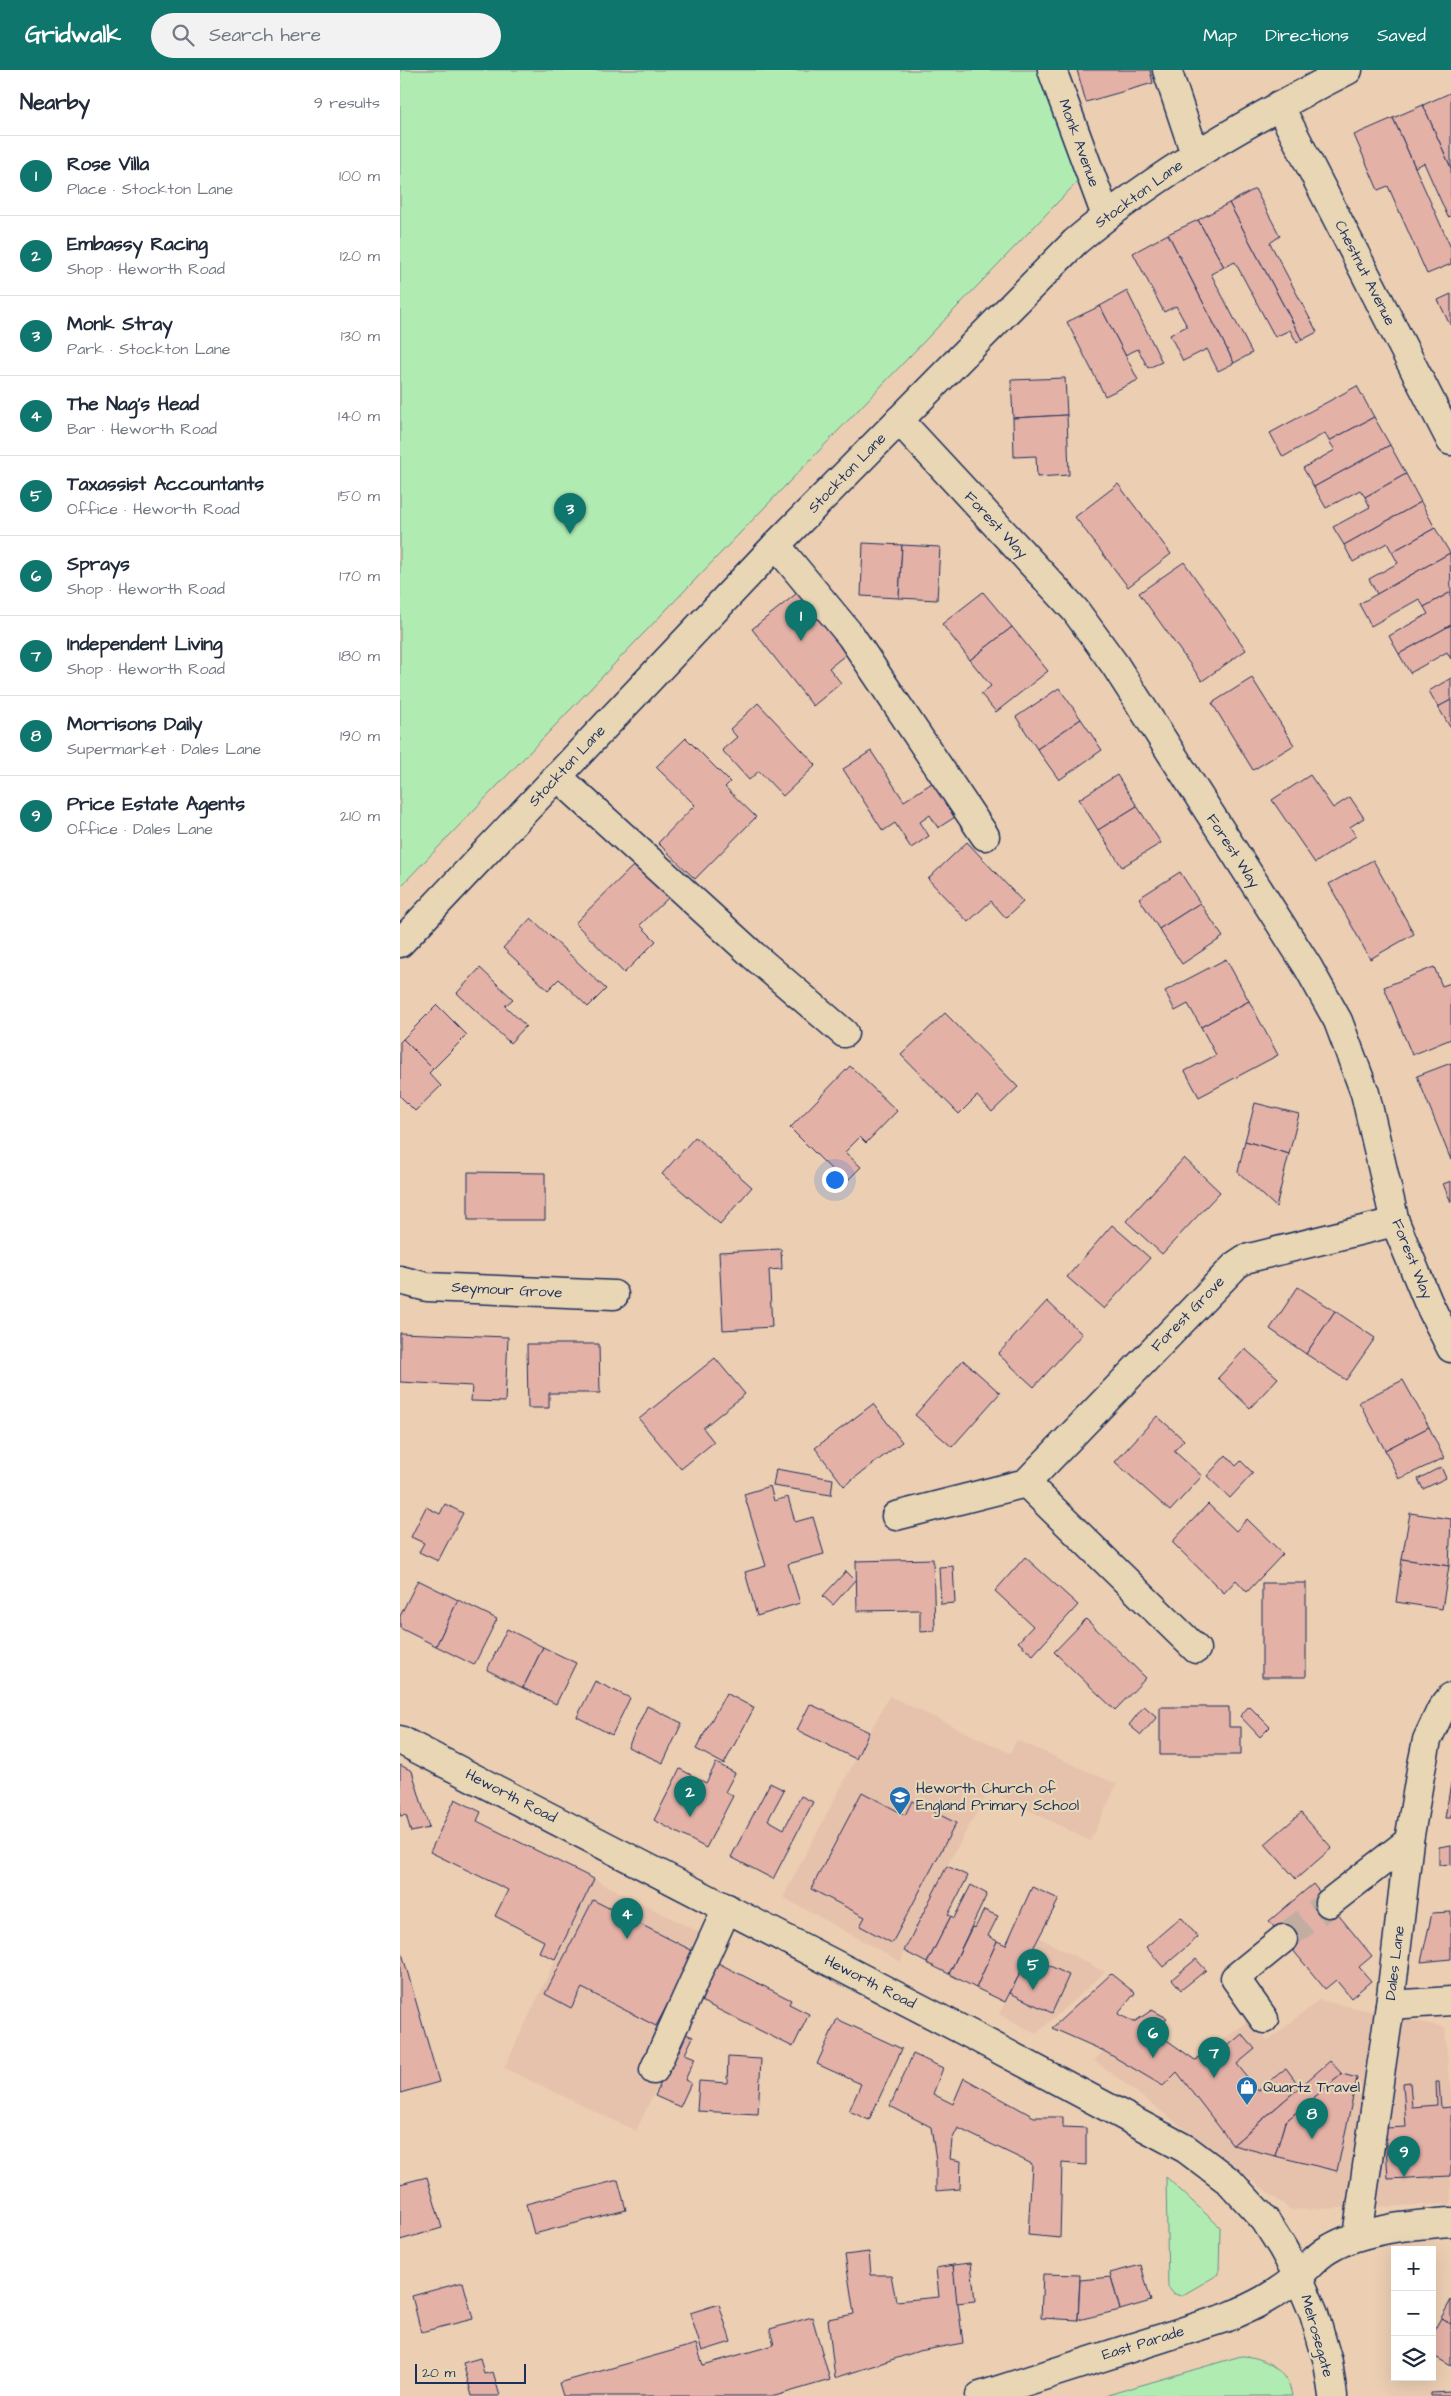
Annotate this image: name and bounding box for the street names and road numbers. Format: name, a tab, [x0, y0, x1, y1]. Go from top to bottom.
street label: Monk Avenue	[1053, 96, 1105, 190]
street label: Stockton Lane	[1091, 155, 1187, 233]
street label: Chestnut Avenue	[1329, 217, 1401, 329]
street label: Stockton Lane	[803, 428, 891, 518]
street label: Forest Way	[959, 487, 1033, 564]
street label: Stockton Lane	[524, 721, 610, 811]
street label: Forest Way	[1200, 810, 1265, 893]
street label: Forest Way	[1385, 1216, 1438, 1303]
street label: Forest Grove	[1146, 1272, 1230, 1356]
street label: Seymour Grove	[451, 1277, 563, 1304]
street label: Heworth Road	[462, 1764, 561, 1828]
street label: Dales Lane	[1380, 1924, 1410, 2002]
street label: Heworth Road	[821, 1950, 920, 2014]
street label: Melrosegate	[1294, 2292, 1339, 2380]
street label: East Parade	[1099, 2321, 1187, 2365]

